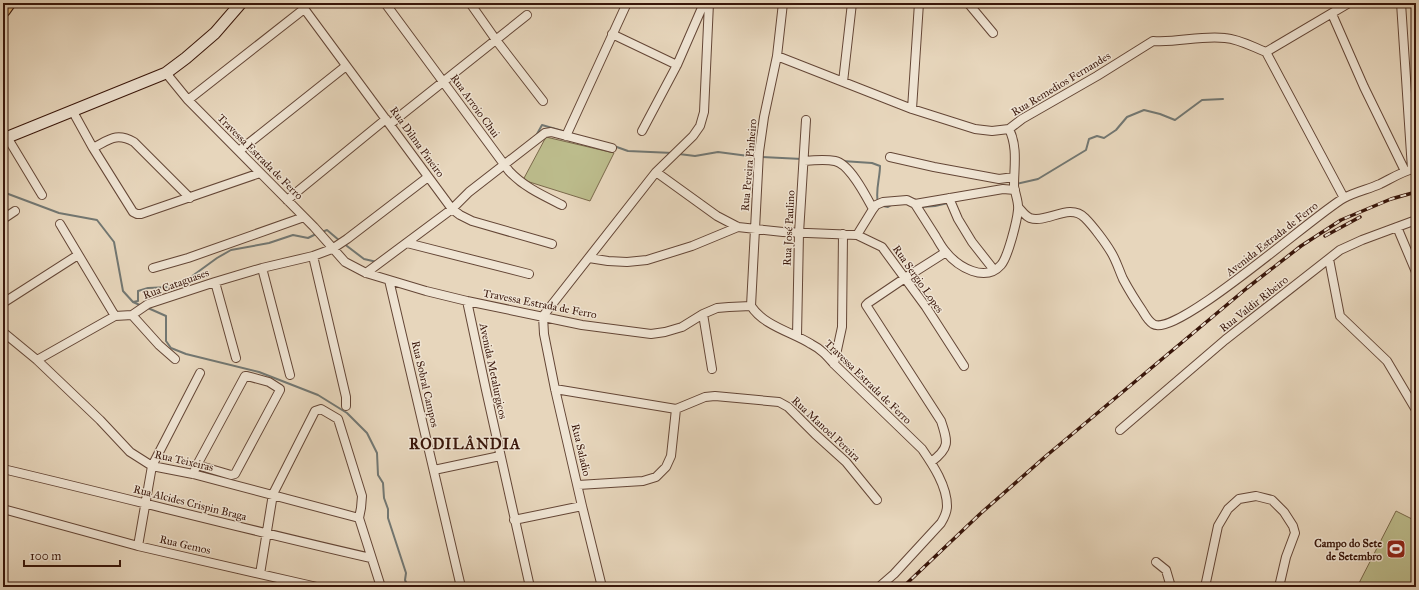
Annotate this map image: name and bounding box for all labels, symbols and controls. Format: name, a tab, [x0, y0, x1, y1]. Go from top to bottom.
street label: Rua Remedios Fernandes	[1009, 49, 1113, 119]
street label: Rua Arroio Chui	[448, 72, 502, 140]
street label: Rua Dilma Pineiro	[387, 104, 447, 180]
street label: Travessa Estrada de Ferro	[215, 112, 306, 203]
street label: Rua Pereira Pinheiro	[738, 118, 760, 212]
street label: Rua José Paulino	[781, 190, 798, 266]
street label: Avenida Estrada de Ferro	[1223, 199, 1321, 280]
street label: Rua Sergio Lopes	[890, 243, 946, 315]
street label: Rua Cataguases	[141, 266, 211, 302]
street label: Rua Valdir Ribeiro	[1217, 273, 1291, 335]
street label: Travessa Estrada de Ferro	[482, 287, 598, 321]
street label: Avenida Metalurgicos	[476, 321, 510, 420]
street label: Travessa Estrada de Ferro	[822, 337, 914, 427]
street label: Rua Sobral Campos	[409, 339, 441, 429]
street label: Rua Manoel Pereira	[789, 394, 863, 464]
street label: Rua Saladio	[569, 423, 593, 478]
district label: RODILÂNDIA	[409, 435, 521, 453]
street label: Rua Teixeiras	[153, 448, 215, 474]
street label: Rua Alcides Crispin Braga	[132, 483, 248, 523]
street label: Rua Gemos	[158, 533, 212, 557]
place label: Campo do Sete de Setembro	[1314, 537, 1382, 563]
sports icon: Campo do Sete de Setembro	[1385, 538, 1407, 560]
scale bar	[24, 542, 120, 568]
text: 100 m	[30, 549, 61, 563]

